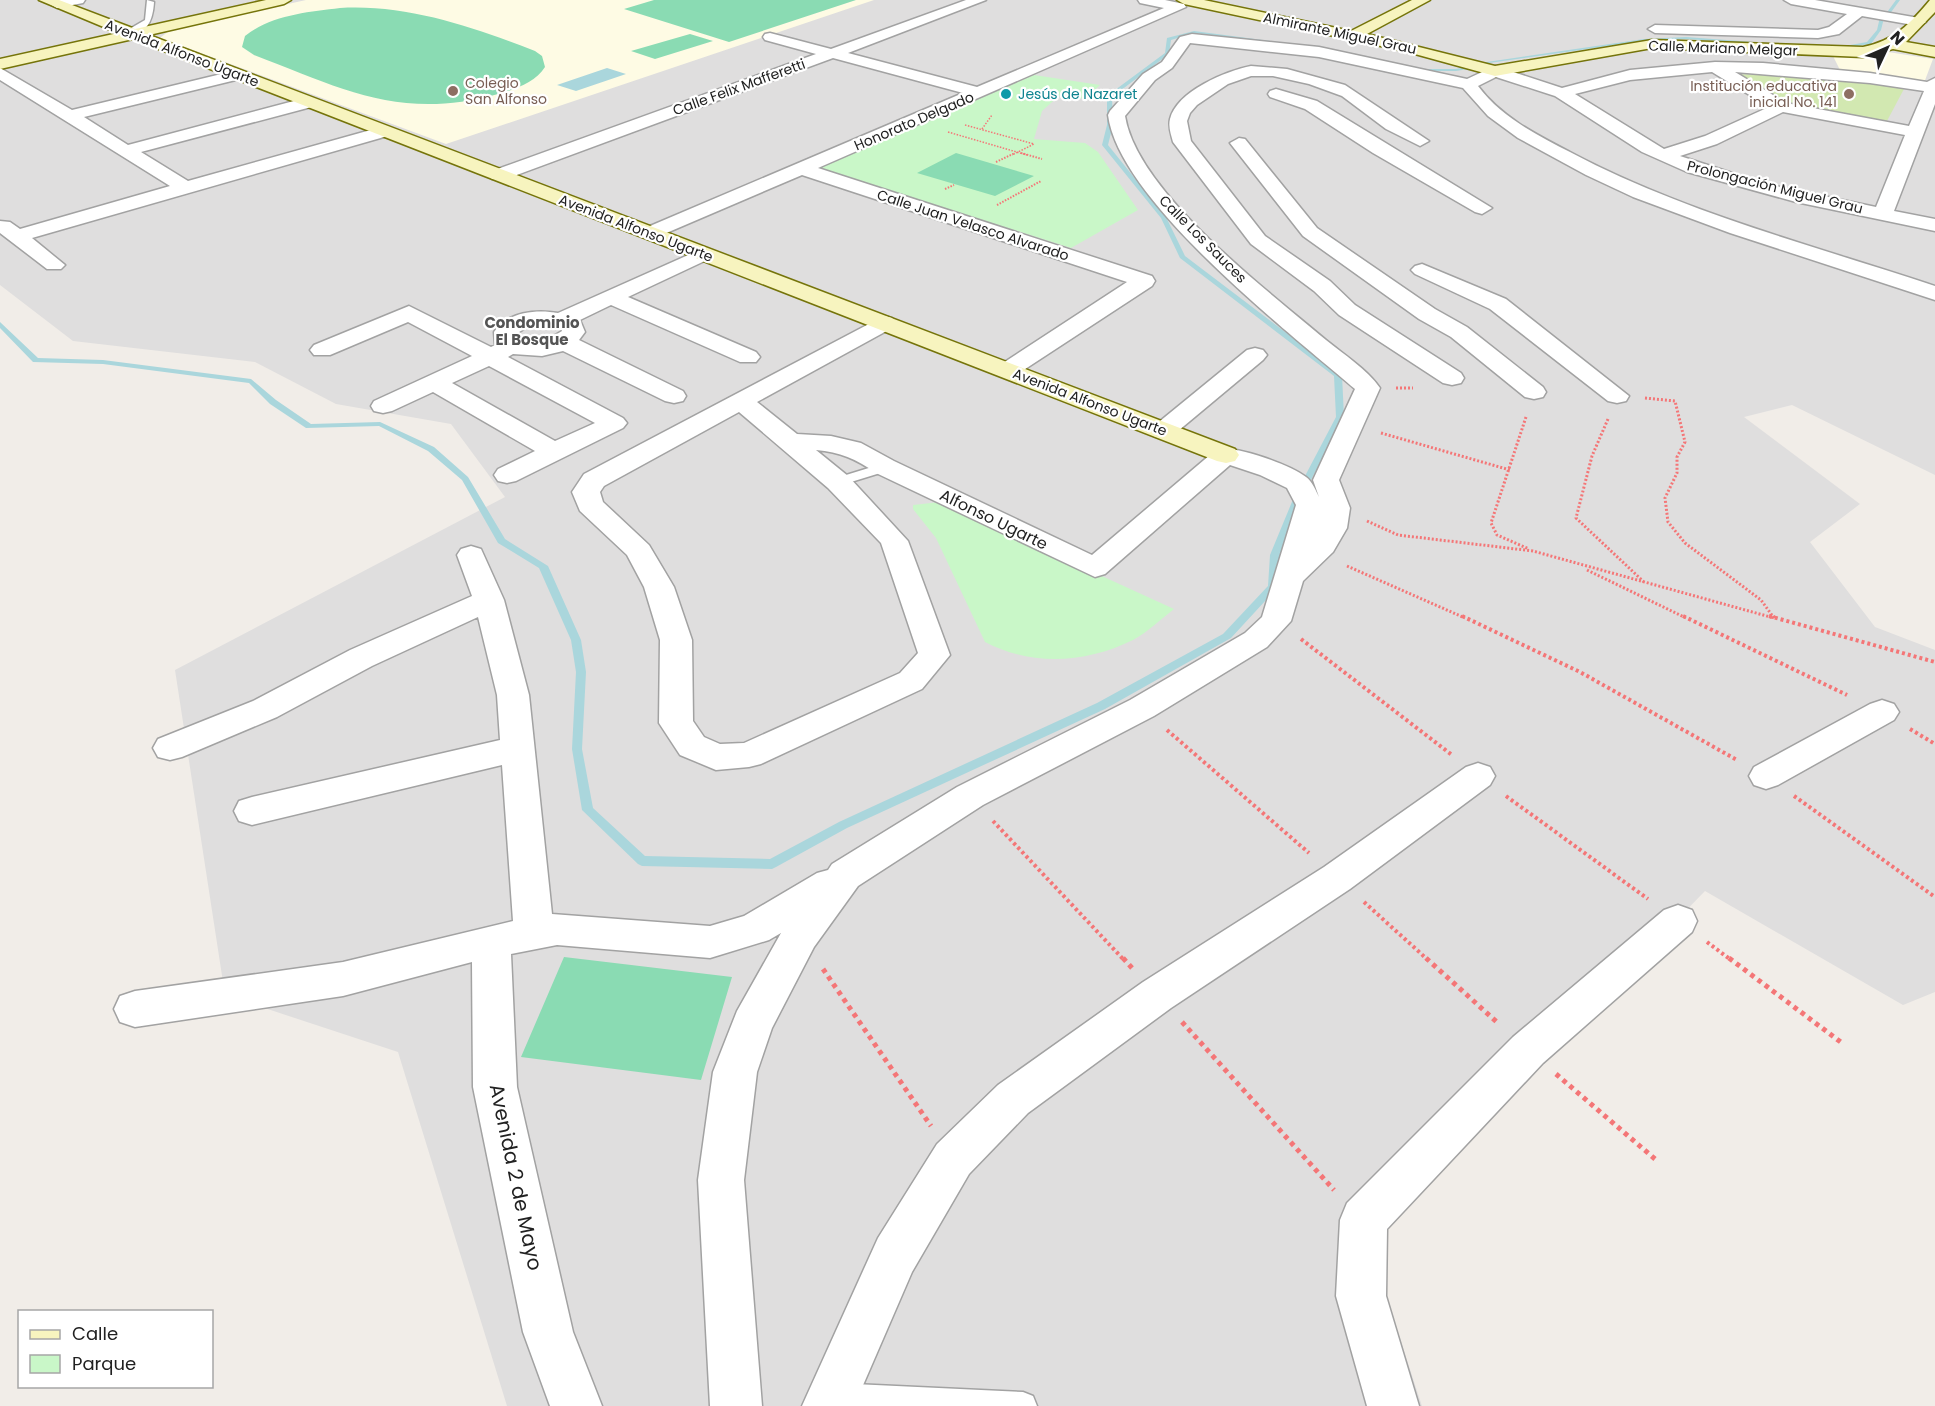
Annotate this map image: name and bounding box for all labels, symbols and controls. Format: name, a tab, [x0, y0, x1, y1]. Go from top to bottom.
street label: Almirante Miguel Grau	[1262, 7, 1418, 59]
street label: Avenida Alfonso Ugarte	[102, 14, 262, 92]
north arrow	[1857, 18, 1917, 78]
text: N	[1885, 26, 1910, 50]
street label: Calle Mariano Melgar	[1648, 35, 1798, 61]
street label: Calle Felix Mafferetti	[670, 54, 808, 120]
place label: Colegio San Alfonso	[465, 73, 547, 109]
place label: Institución educativa inicial No. 141	[1690, 76, 1837, 112]
marker: Colegio San Alfonso	[446, 84, 460, 98]
place label: Jesús de Nazaret	[1018, 84, 1137, 104]
street label: Honorato Delgado	[851, 87, 977, 155]
marker: Jesús de Nazaret	[999, 87, 1013, 101]
marker: Institución educativa inicial No. 141	[1842, 87, 1856, 101]
street label: Prolongación Miguel Grau	[1685, 155, 1865, 219]
street label: Calle Juan Velasco Alvarado	[874, 184, 1072, 266]
street label: Avenida Alfonso Ugarte	[556, 189, 716, 267]
street label: Calle Los Sauces	[1155, 191, 1251, 287]
district label: Condominio El Bosque	[484, 312, 580, 350]
street label: Avenida Alfonso Ugarte	[1010, 363, 1170, 441]
street label: Alfonso Ugarte	[936, 483, 1052, 556]
street label: Avenida 2 de Mayo	[483, 1081, 549, 1273]
legend	[18, 1310, 213, 1388]
text: Calle	[72, 1321, 118, 1346]
text: Parque	[72, 1351, 136, 1376]

